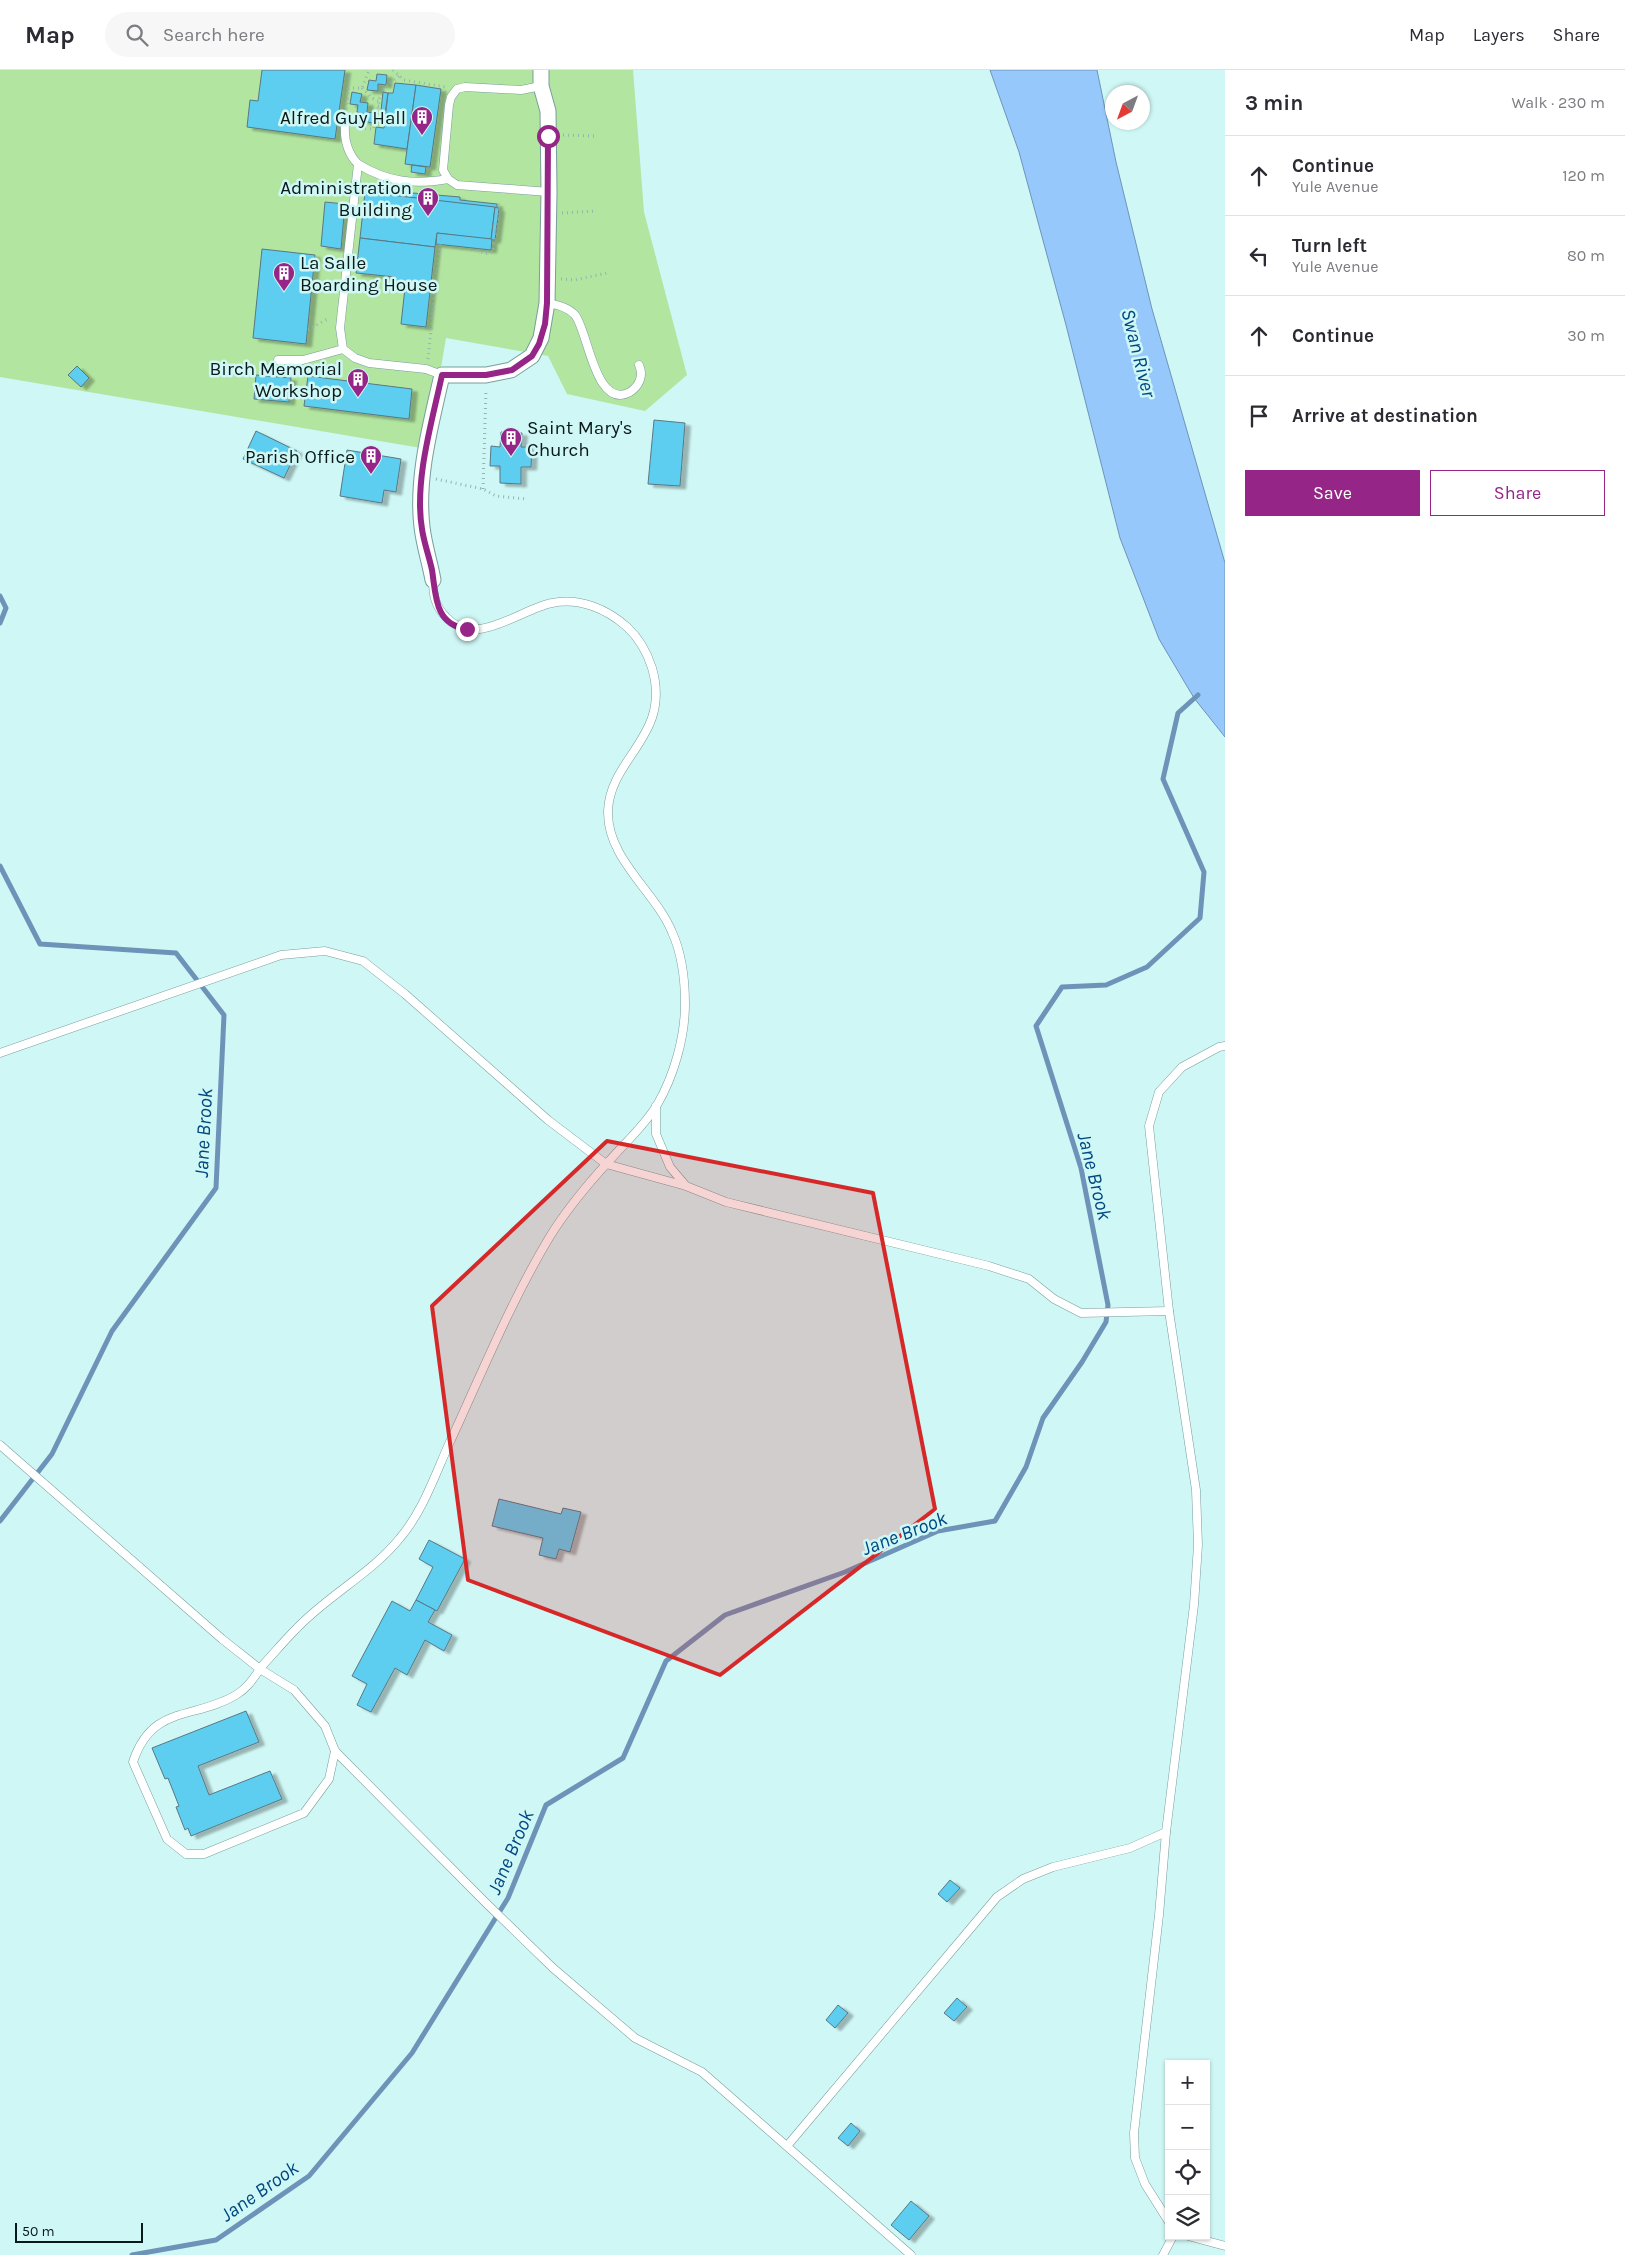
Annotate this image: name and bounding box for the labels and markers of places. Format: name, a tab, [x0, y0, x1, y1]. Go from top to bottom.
building icon: Alfred Guy Hall	[410, 105, 434, 136]
place label: Alfred Guy Hall	[280, 107, 406, 129]
place label: Administration Building	[280, 177, 412, 221]
building icon: Administration Building	[416, 186, 440, 217]
place label: La Salle Boarding House	[300, 252, 437, 296]
building icon: La Salle Boarding House	[272, 261, 296, 292]
place label: Birch Memorial Workshop	[210, 358, 342, 402]
building icon: Birch Memorial Workshop	[346, 367, 370, 398]
place label: Saint Mary's Church	[527, 417, 633, 461]
building icon: Saint Mary's Church	[499, 426, 523, 457]
building icon: Parish Office	[359, 444, 383, 475]
place label: Parish Office	[245, 446, 355, 468]

